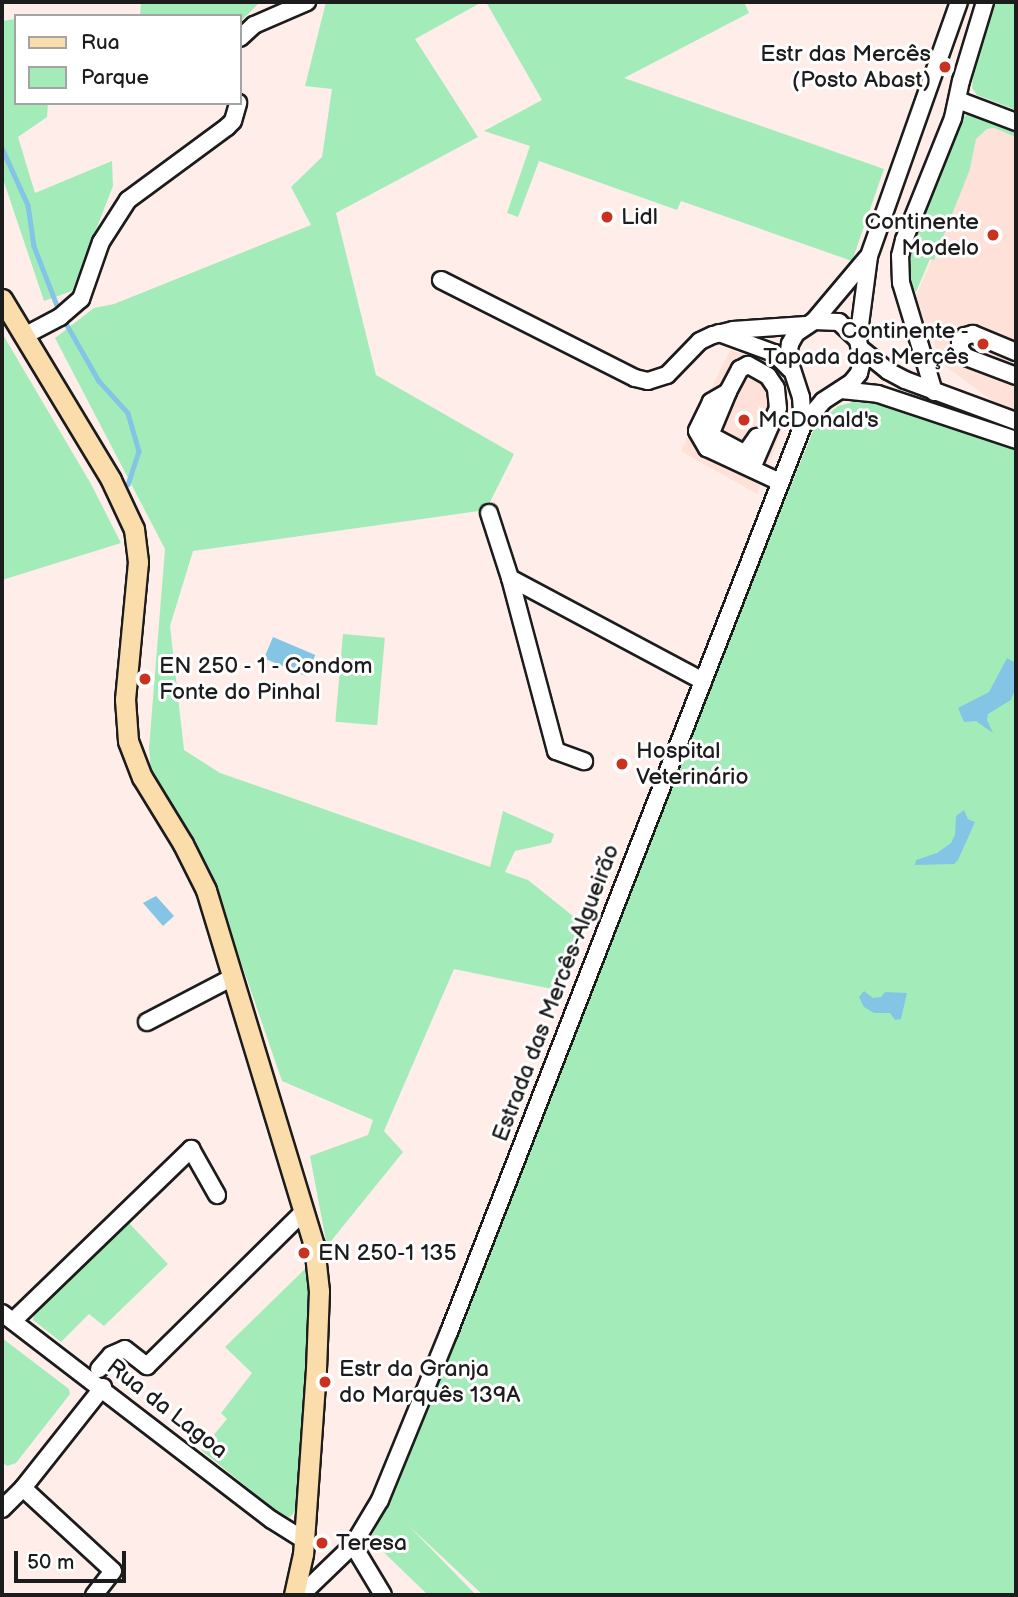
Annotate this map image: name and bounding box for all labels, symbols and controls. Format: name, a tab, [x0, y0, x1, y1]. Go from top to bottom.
legend	[14, 14, 242, 105]
text: Rua	[81, 30, 120, 55]
place label: Estr das Mercês (Posto Abast)	[760, 40, 931, 94]
marker: Estr das Mercês (Posto Abast)	[937, 59, 953, 75]
text: Parque	[81, 65, 149, 90]
place label: Lidl	[621, 203, 658, 231]
place label: Continente Modelo	[865, 208, 979, 262]
marker: Lidl	[599, 209, 615, 225]
marker: Continente Modelo	[985, 227, 1001, 243]
place label: Continente - Tapada das Merçês	[763, 317, 969, 371]
marker: Continente - Tapada das Merçês	[975, 336, 991, 352]
place label: McDonald's	[758, 406, 879, 434]
marker: McDonald's	[736, 412, 752, 428]
place label: EN 250 - 1 - Condom Fonte do Pinhal	[159, 652, 376, 706]
marker: EN 250 - 1 - Condom Fonte do Pinhal	[137, 671, 153, 687]
place label: Hospital Veterinário	[636, 737, 748, 791]
marker: Hospital Veterinário	[614, 756, 630, 772]
street label: Estrada das Mercês-Algueirão	[487, 841, 625, 1145]
place label: EN 250-1 135	[318, 1239, 457, 1267]
marker: EN 250-1 135	[296, 1245, 312, 1261]
street label: Rua da Lagoa	[101, 1353, 233, 1465]
place label: Estr da Granja do Marquês 139A	[339, 1355, 520, 1409]
marker: Estr da Granja do Marquês 139A	[317, 1374, 333, 1390]
place label: Teresa	[336, 1529, 407, 1557]
marker: Teresa	[314, 1535, 330, 1551]
scale bar	[18, 1538, 130, 1582]
text: 50 m	[27, 1550, 74, 1575]

